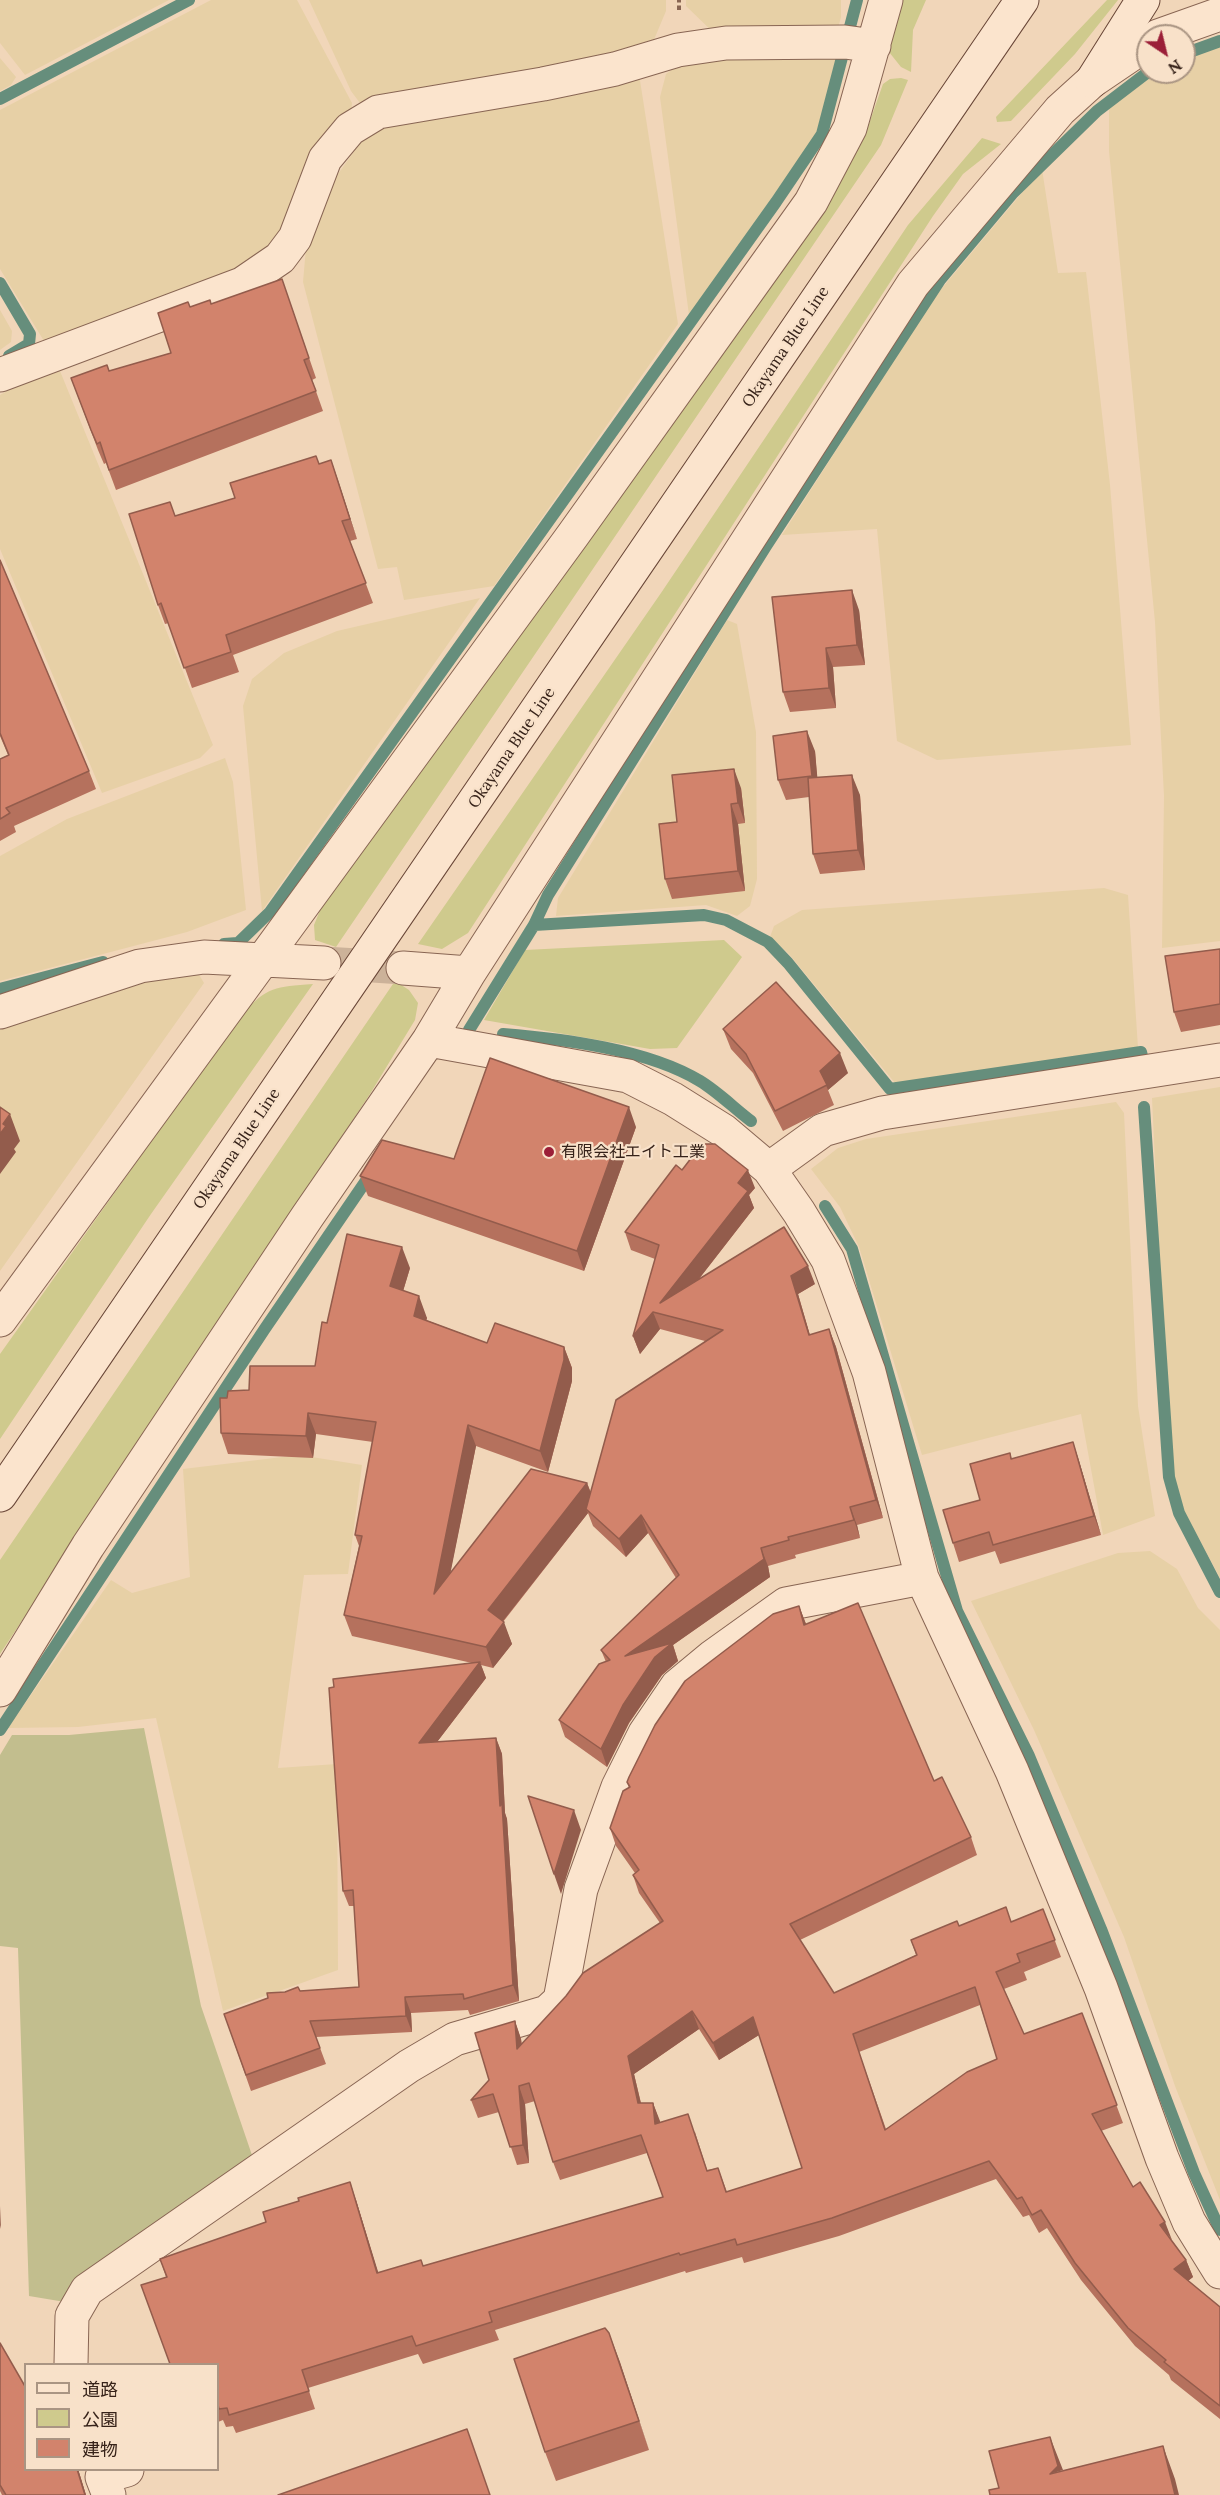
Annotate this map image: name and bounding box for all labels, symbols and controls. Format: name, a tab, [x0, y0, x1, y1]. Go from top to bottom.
north arrow	[1136, 24, 1196, 84]
text: N	[1164, 55, 1186, 79]
street label: Okayama Blue Line	[738, 283, 834, 411]
street label: Okayama Blue Line	[464, 684, 560, 812]
street label: Okayama Blue Line	[189, 1085, 285, 1213]
place label: 有限会社エイト工業	[561, 1142, 705, 1162]
marker: 有限会社エイト工業	[542, 1145, 556, 1159]
legend	[24, 2363, 219, 2471]
text: 道路	[82, 2378, 118, 2401]
text: 公園	[82, 2408, 118, 2431]
text: 建物	[82, 2438, 118, 2461]

